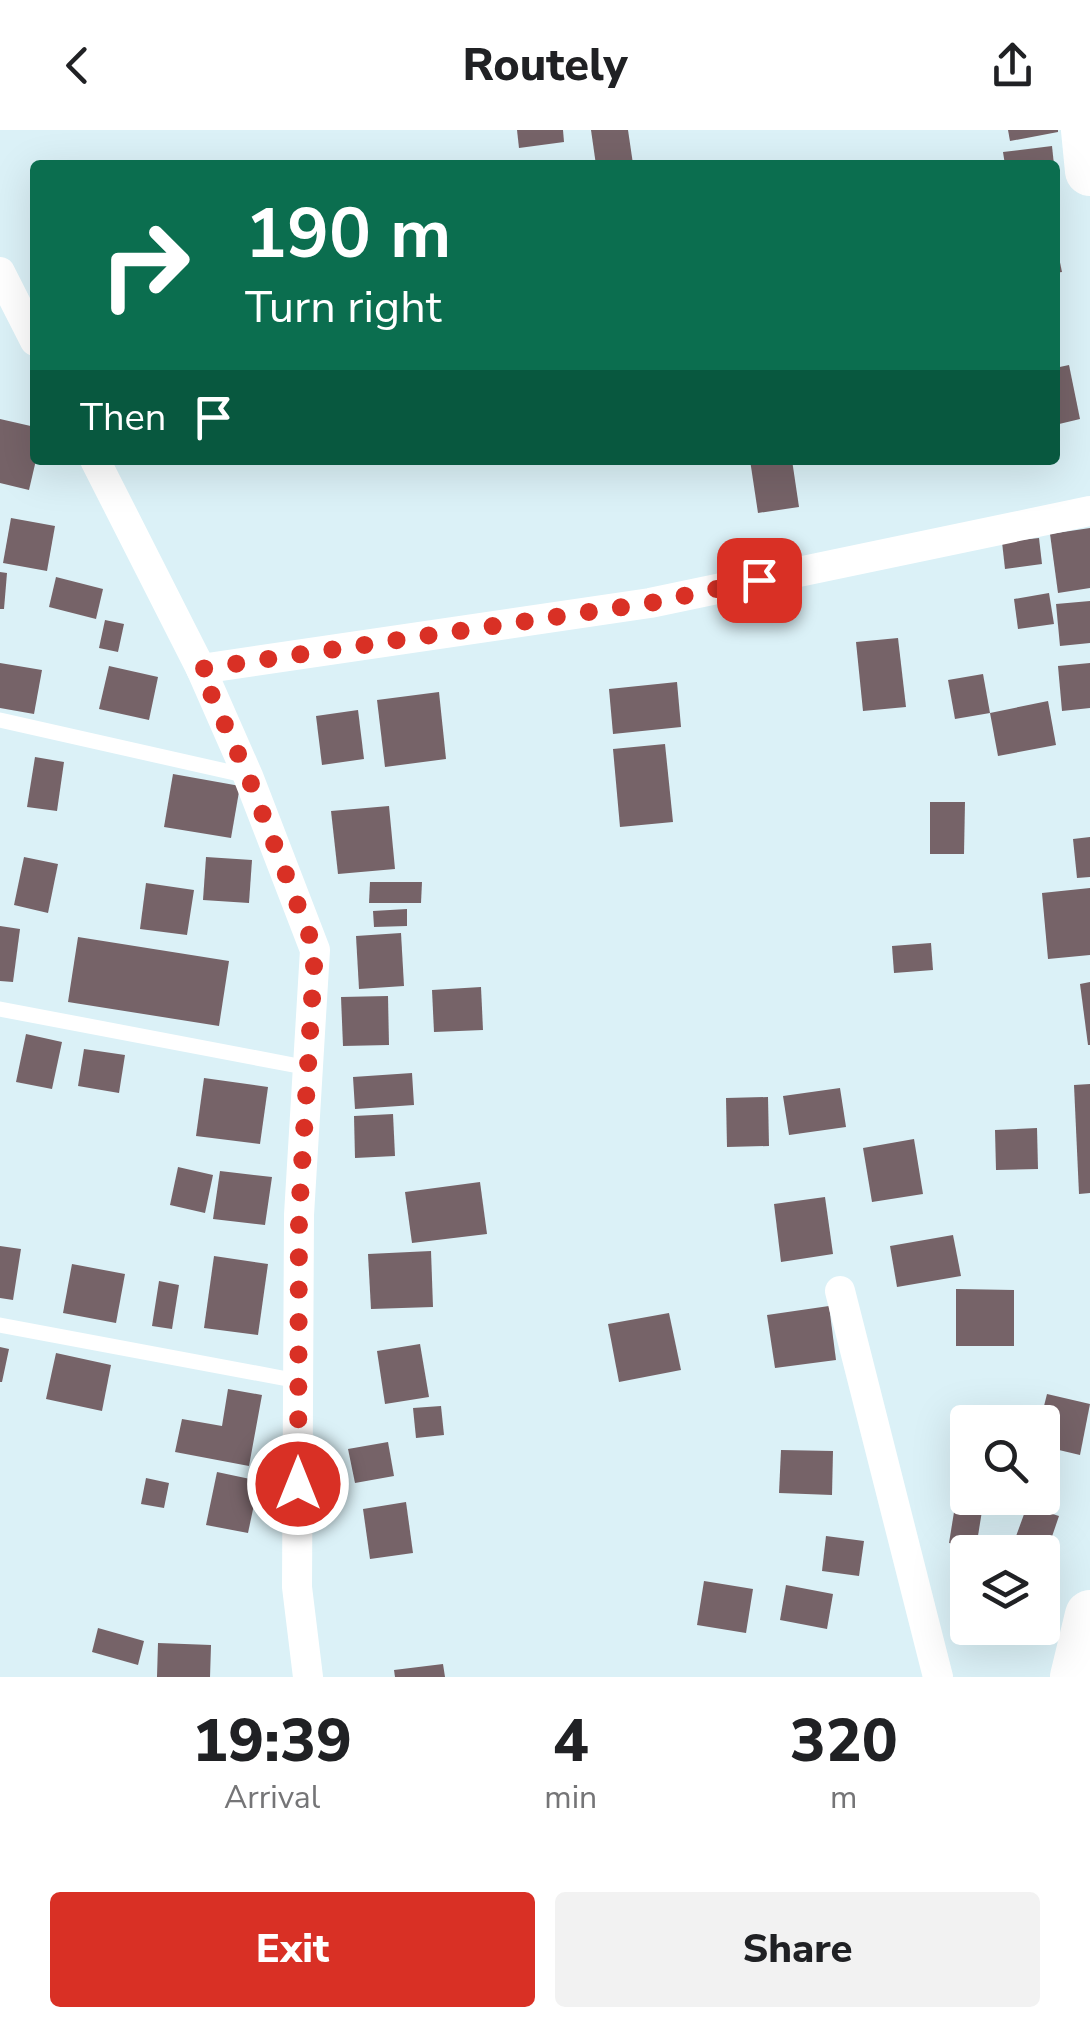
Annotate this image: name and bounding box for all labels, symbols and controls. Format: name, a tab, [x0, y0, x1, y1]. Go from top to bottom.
text: Routely	[463, 35, 627, 96]
icon: back	[50, 38, 105, 93]
icon: share	[985, 38, 1040, 93]
text: 190 m	[245, 186, 451, 282]
icon: right	[80, 200, 210, 330]
text: Turn right	[245, 277, 442, 338]
icon: arrive	[186, 390, 241, 445]
text: Then	[80, 392, 166, 443]
pin	[717, 538, 802, 623]
icon: arrive	[732, 553, 787, 608]
map controls	[950, 1405, 1060, 1645]
button: search	[950, 1405, 1060, 1515]
position arrow	[246, 1432, 350, 1536]
button: layers	[950, 1535, 1060, 1645]
text: 19:39	[192, 1700, 352, 1782]
text: 4	[553, 1700, 589, 1782]
text: 320	[790, 1700, 898, 1782]
text: Arrival	[224, 1776, 320, 1819]
text: min	[544, 1776, 597, 1819]
text: m	[830, 1776, 857, 1819]
button: Exit	[50, 1892, 535, 2007]
button: Share	[555, 1892, 1040, 2007]

